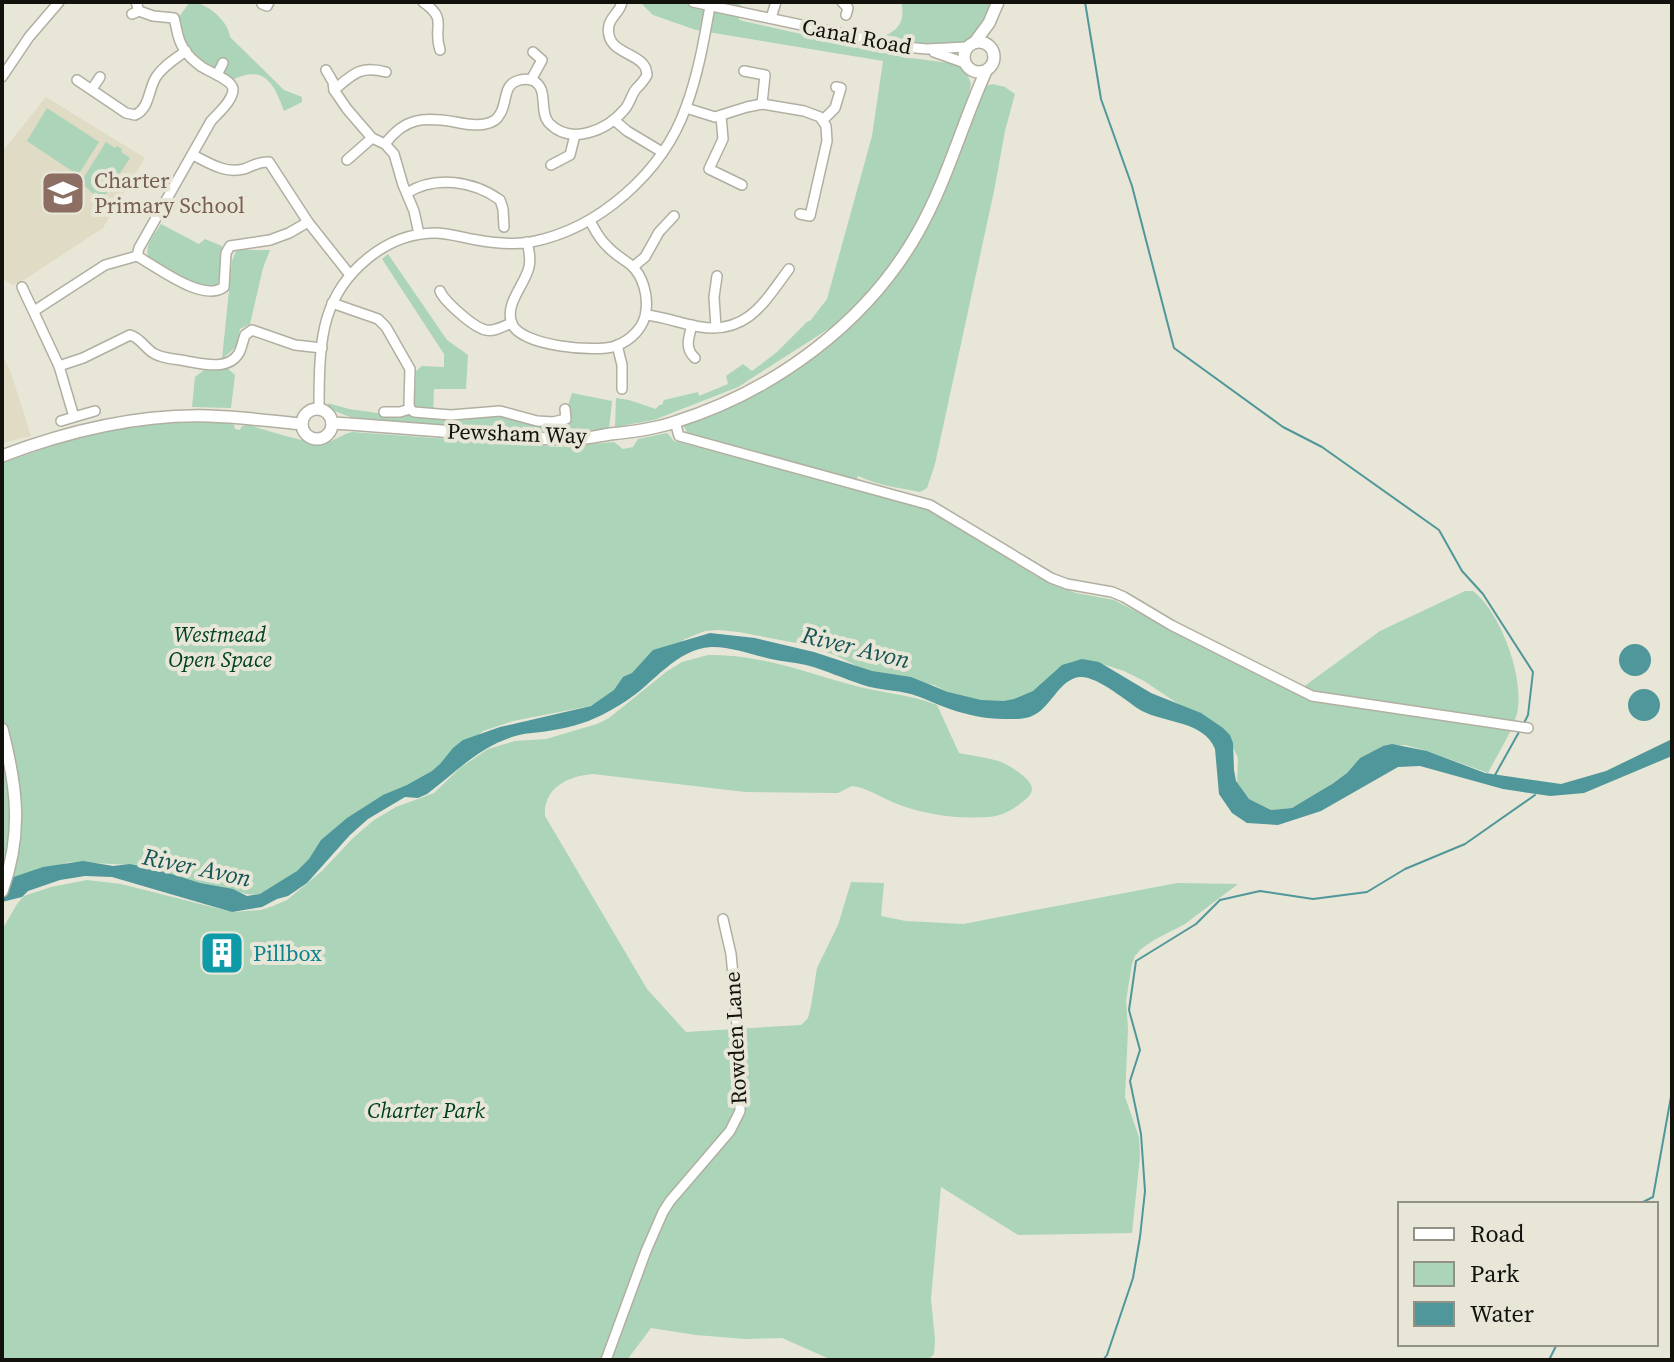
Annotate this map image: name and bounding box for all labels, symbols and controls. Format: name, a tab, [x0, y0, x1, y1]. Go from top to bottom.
street label: Canal Road	[800, 11, 915, 61]
place label: Charter Primary School	[94, 165, 245, 220]
school or university icon: Charter Primary School	[39, 169, 87, 217]
street label: Pewsham Way	[447, 416, 588, 450]
water label: River Avon	[798, 617, 914, 676]
park label: Westmead Open Space	[168, 619, 272, 674]
water label: River Avon	[139, 839, 255, 895]
building icon: Pillbox	[198, 929, 246, 977]
place label: Pillbox	[253, 938, 322, 968]
street label: Rowden Lane	[717, 971, 753, 1105]
park label: Charter Park	[367, 1095, 485, 1125]
legend	[1398, 1202, 1658, 1346]
text: Road	[1470, 1217, 1525, 1250]
text: Park	[1470, 1257, 1520, 1290]
text: Water	[1470, 1297, 1534, 1330]

